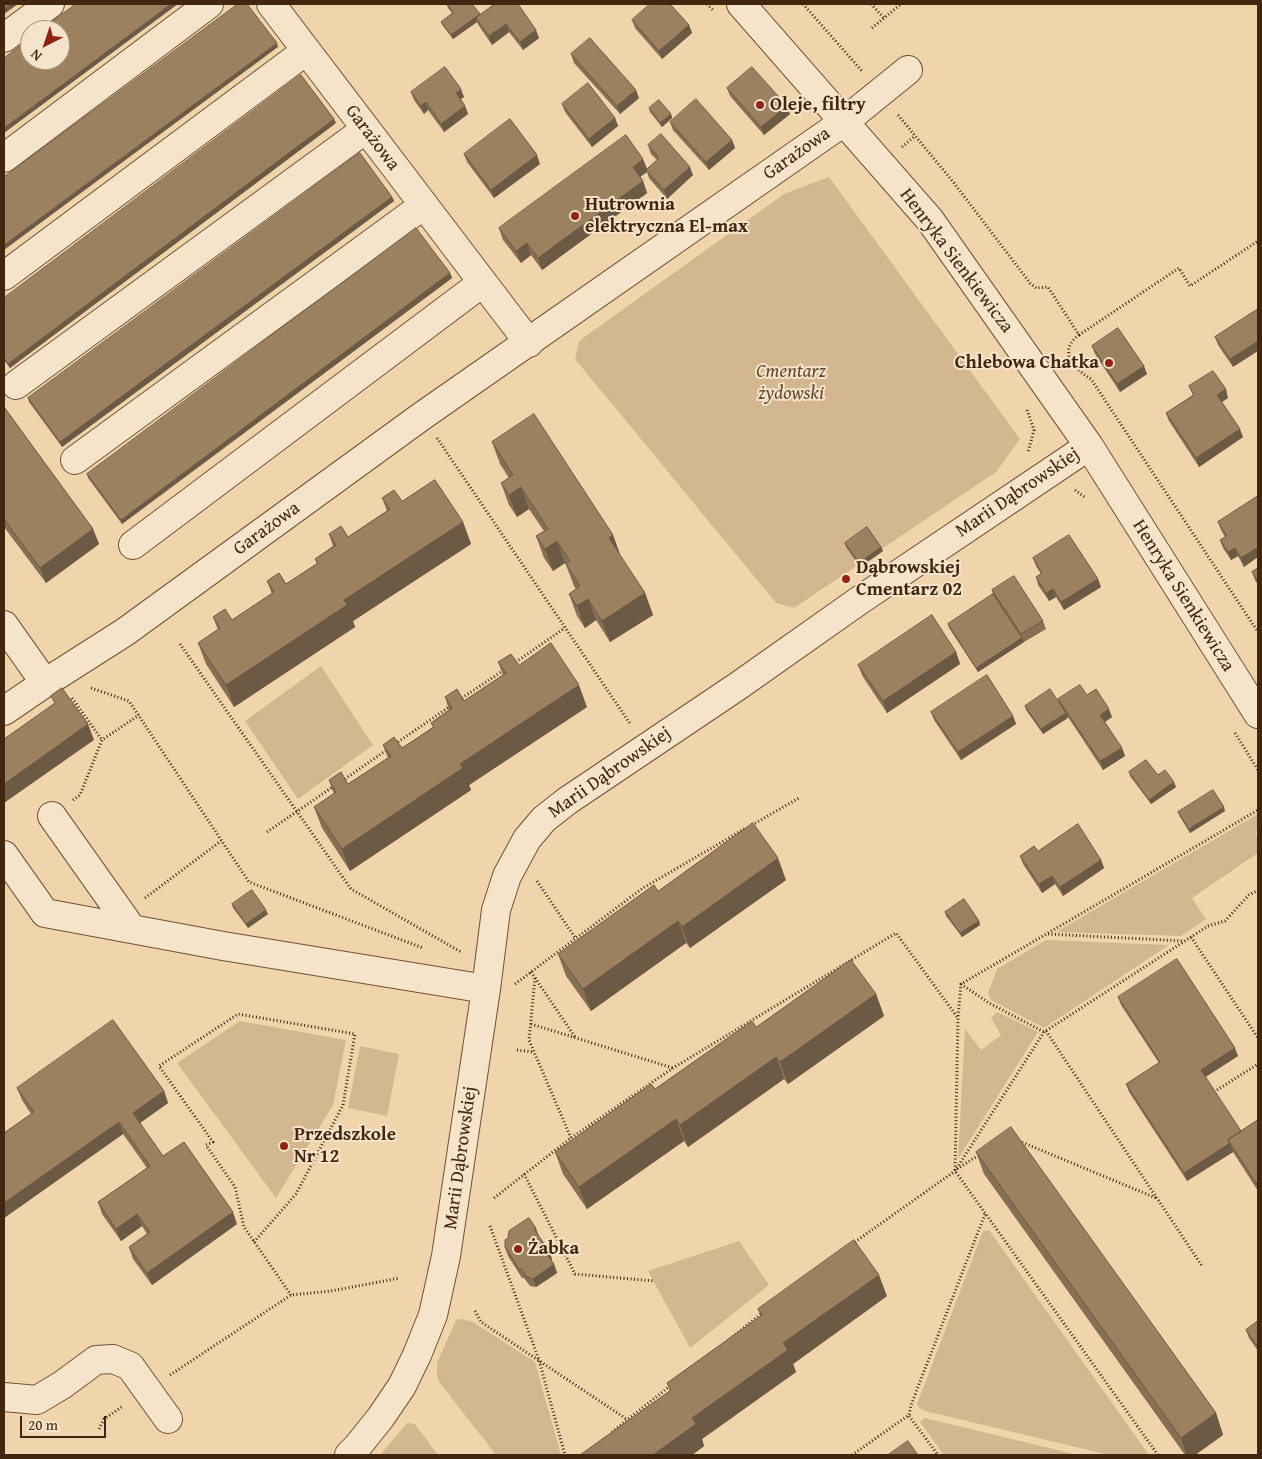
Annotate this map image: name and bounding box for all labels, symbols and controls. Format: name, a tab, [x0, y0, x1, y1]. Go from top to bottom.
north arrow	[20, 20, 70, 70]
text: N	[26, 45, 46, 66]
place label: Oleje, filtry	[770, 94, 866, 116]
marker: Oleje, filtry	[754, 99, 766, 111]
street label: Garażowa	[340, 101, 404, 175]
street label: Garażowa	[759, 123, 835, 185]
street label: Henryka Sienkiewicza	[894, 184, 1018, 338]
place label: Hutrownia elektryczna El-max	[585, 194, 748, 238]
marker: Hutrownia elektryczna El-max	[569, 210, 581, 222]
place label: Chlebowa Chatka	[955, 352, 1099, 374]
marker: Chlebowa Chatka	[1103, 357, 1115, 369]
park label: Cmentarz żydowski	[756, 361, 826, 405]
street label: Marii Dąbrowskiej	[952, 443, 1084, 543]
street label: Garażowa	[229, 497, 305, 561]
street label: Henryka Sienkiewicza	[1127, 516, 1239, 676]
place label: Dąbrowskiej Cmentarz 02	[856, 557, 962, 601]
marker: Dąbrowskiej Cmentarz 02	[840, 573, 852, 585]
street label: Marii Dąbrowskiej	[544, 722, 676, 824]
street label: Marii Dąbrowskiej	[440, 1085, 482, 1231]
place label: Przedszkole Nr 12	[294, 1124, 396, 1168]
marker: Przedszkole Nr 12	[278, 1140, 290, 1152]
place label: Żabka	[528, 1238, 579, 1260]
marker: Żabka	[512, 1243, 524, 1255]
scale bar	[22, 1406, 109, 1438]
text: 20 m	[28, 1414, 58, 1435]

